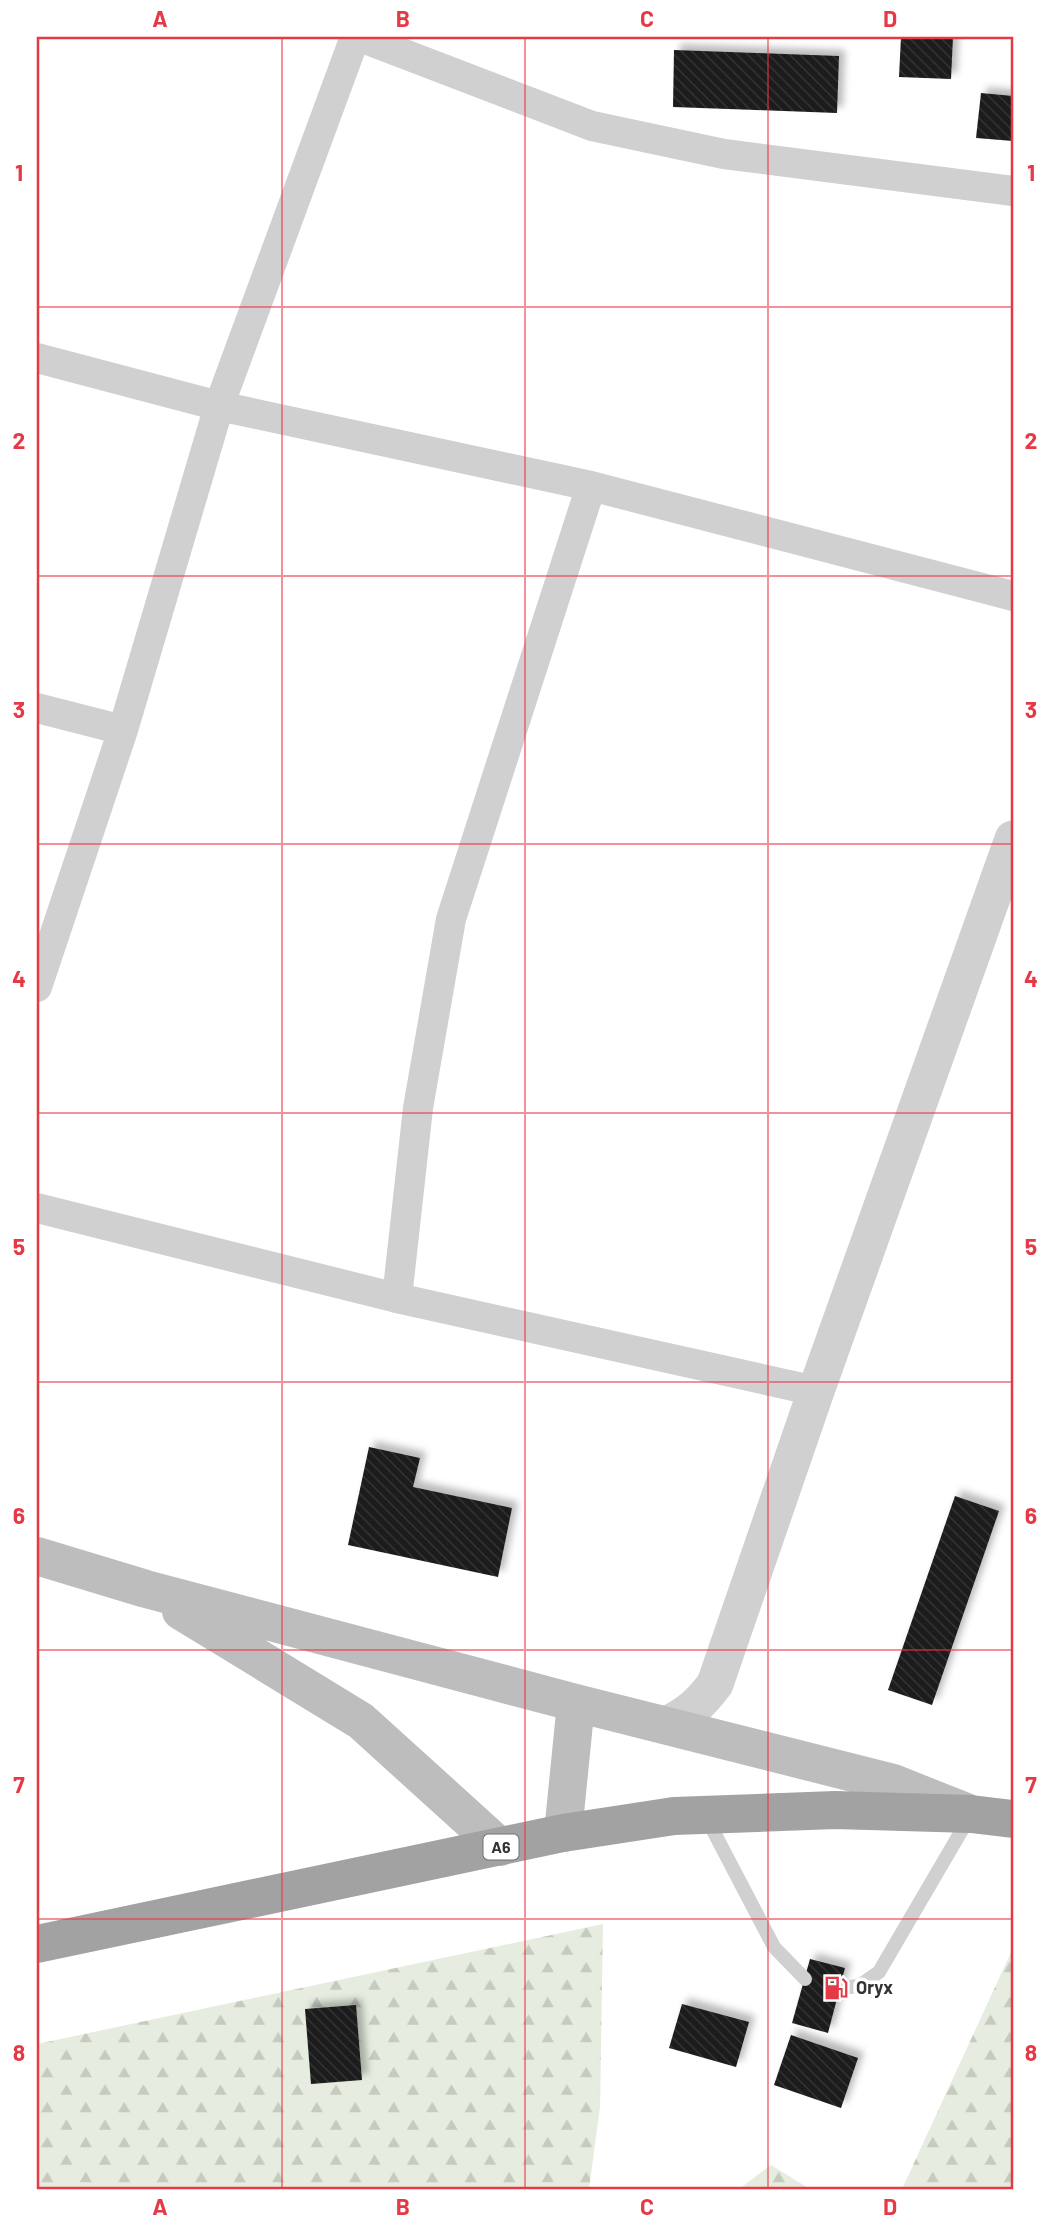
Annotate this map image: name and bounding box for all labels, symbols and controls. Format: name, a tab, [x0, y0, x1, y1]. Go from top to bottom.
text: A	[152, 4, 168, 32]
text: B	[396, 4, 410, 32]
text: C	[640, 4, 654, 32]
text: D	[883, 4, 897, 32]
text: 1	[15, 158, 23, 186]
text: 1	[1027, 158, 1035, 186]
text: 2	[13, 426, 25, 454]
text: 2	[1025, 426, 1037, 454]
text: 3	[13, 695, 25, 723]
text: 3	[1025, 695, 1037, 723]
text: 4	[12, 964, 26, 992]
text: 4	[1024, 964, 1038, 992]
text: 5	[13, 1232, 25, 1260]
text: 5	[1025, 1232, 1037, 1260]
text: 6	[13, 1501, 25, 1529]
text: 6	[1025, 1501, 1037, 1529]
text: 7	[13, 1770, 25, 1798]
text: 7	[1025, 1770, 1037, 1798]
road number: A6	[484, 1834, 518, 1859]
fuel station icon: Oryx	[822, 1974, 850, 2002]
place label: Oryx	[856, 1976, 893, 1998]
text: 8	[13, 2038, 25, 2066]
text: 8	[1025, 2038, 1037, 2066]
text: A	[152, 2192, 168, 2220]
text: B	[396, 2192, 410, 2220]
text: C	[640, 2192, 654, 2220]
text: D	[883, 2192, 897, 2220]

